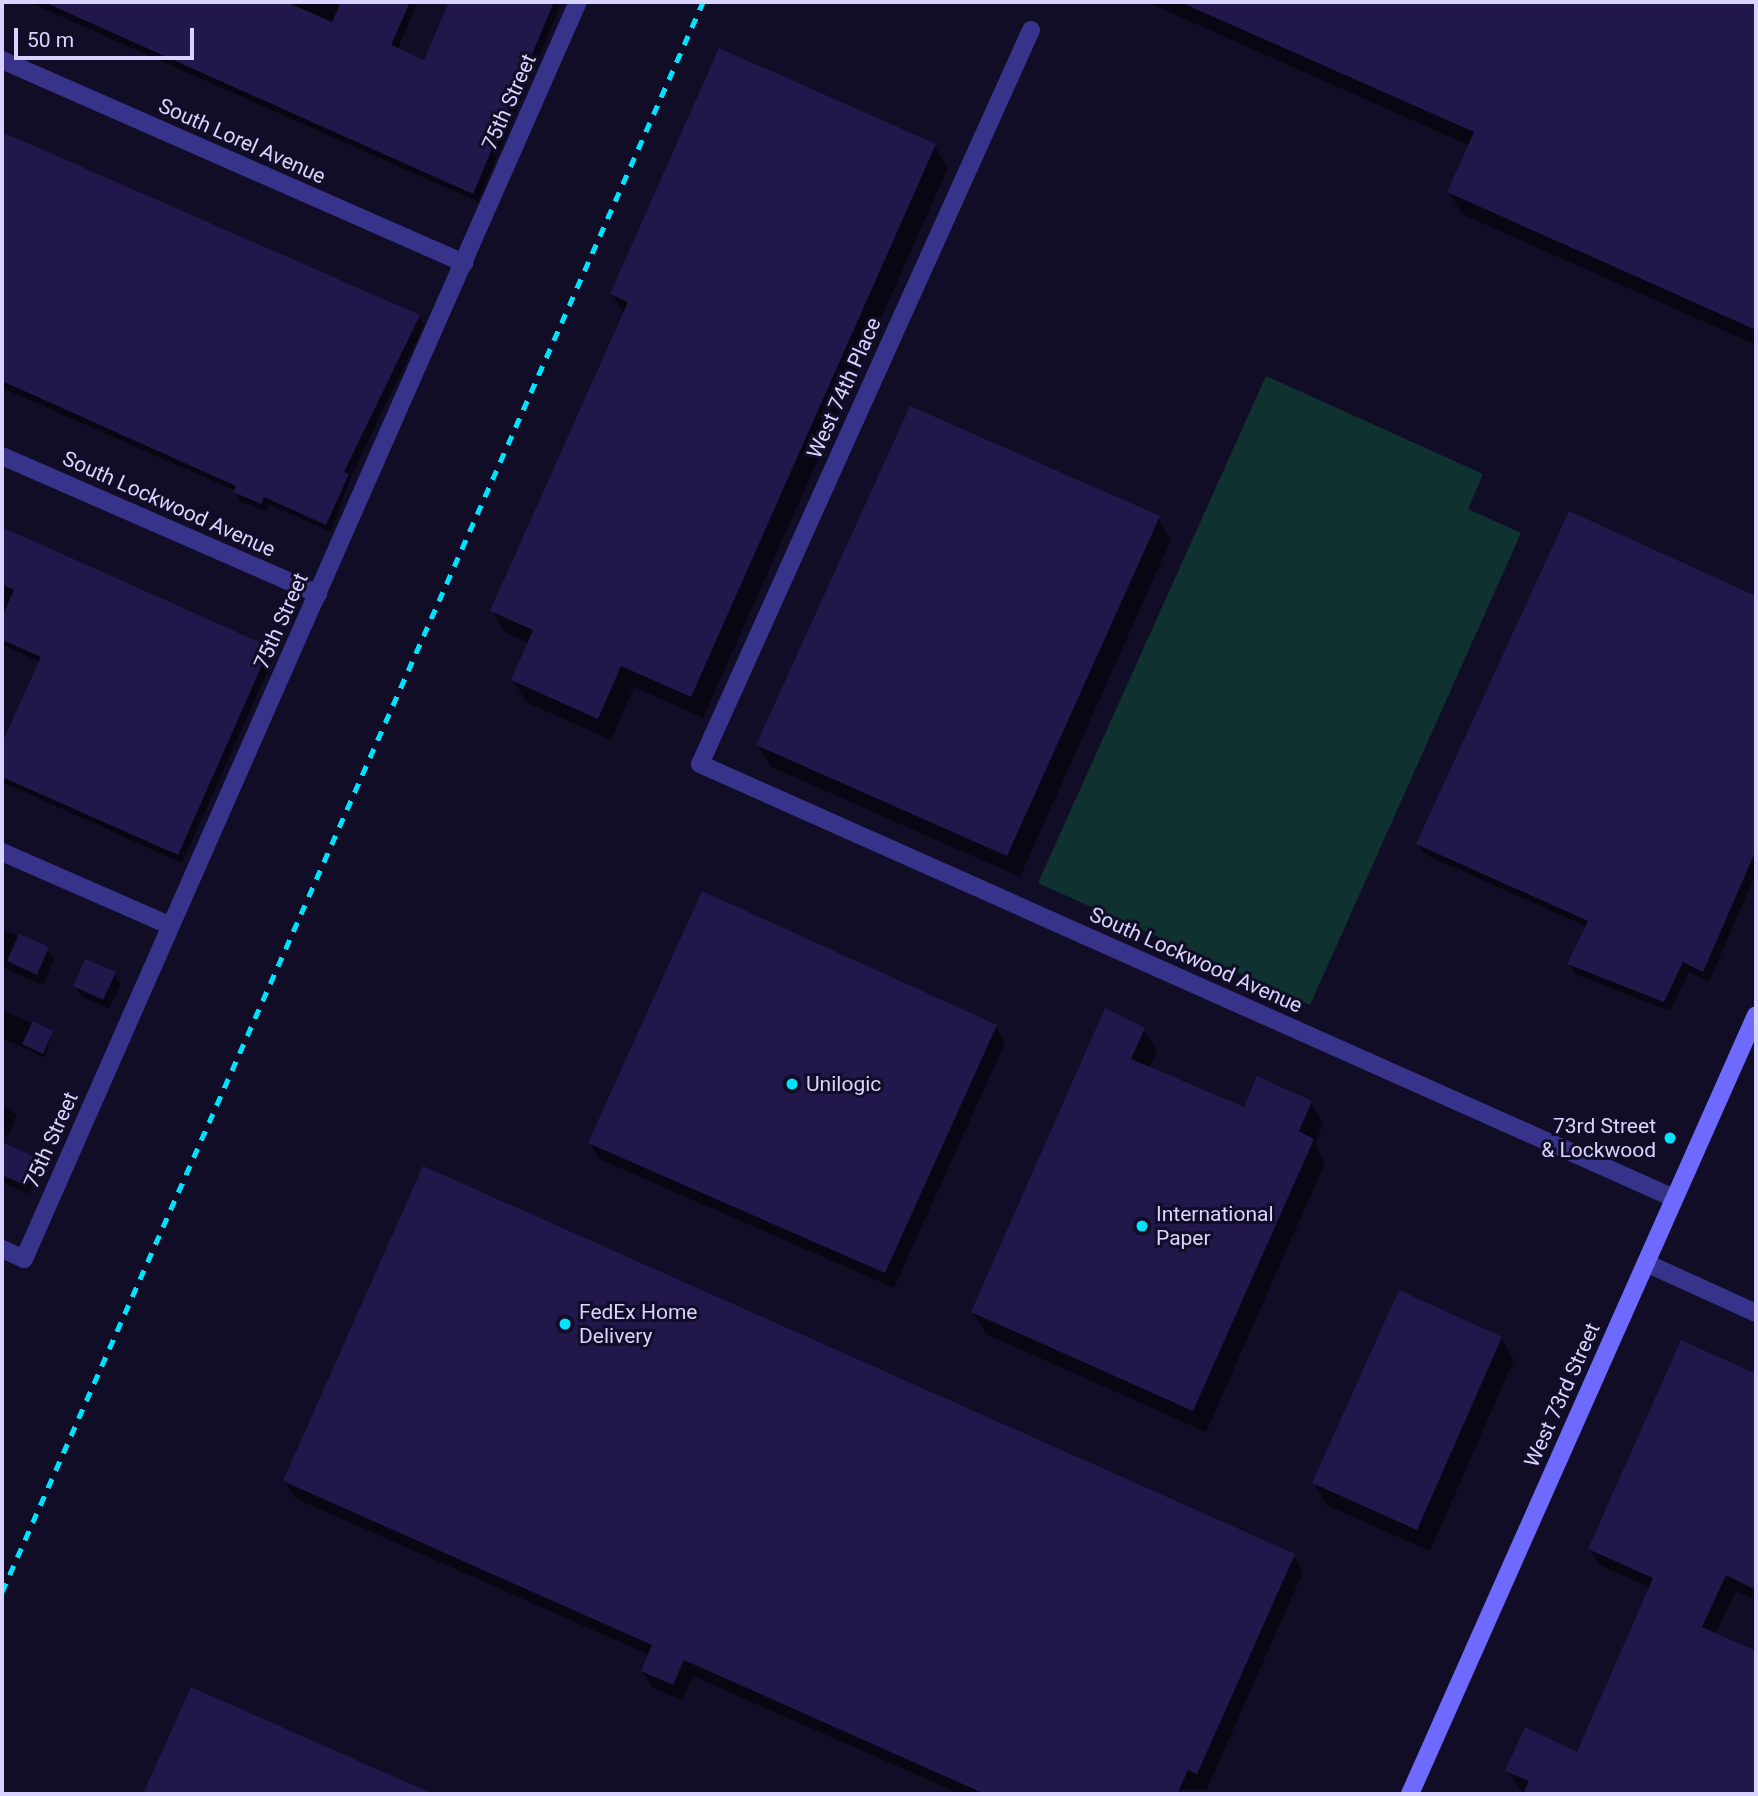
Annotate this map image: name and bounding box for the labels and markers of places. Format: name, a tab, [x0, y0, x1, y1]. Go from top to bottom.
place label: Unilogic	[806, 1071, 881, 1097]
marker: Unilogic	[784, 1076, 800, 1092]
place label: 73rd Street & Lockwood	[1541, 1113, 1656, 1163]
marker: 73rd Street & Lockwood	[1662, 1130, 1678, 1146]
place label: International Paper	[1156, 1201, 1274, 1251]
marker: International Paper	[1134, 1218, 1150, 1234]
place label: FedEx Home Delivery	[579, 1299, 697, 1349]
marker: FedEx Home Delivery	[557, 1316, 573, 1332]

